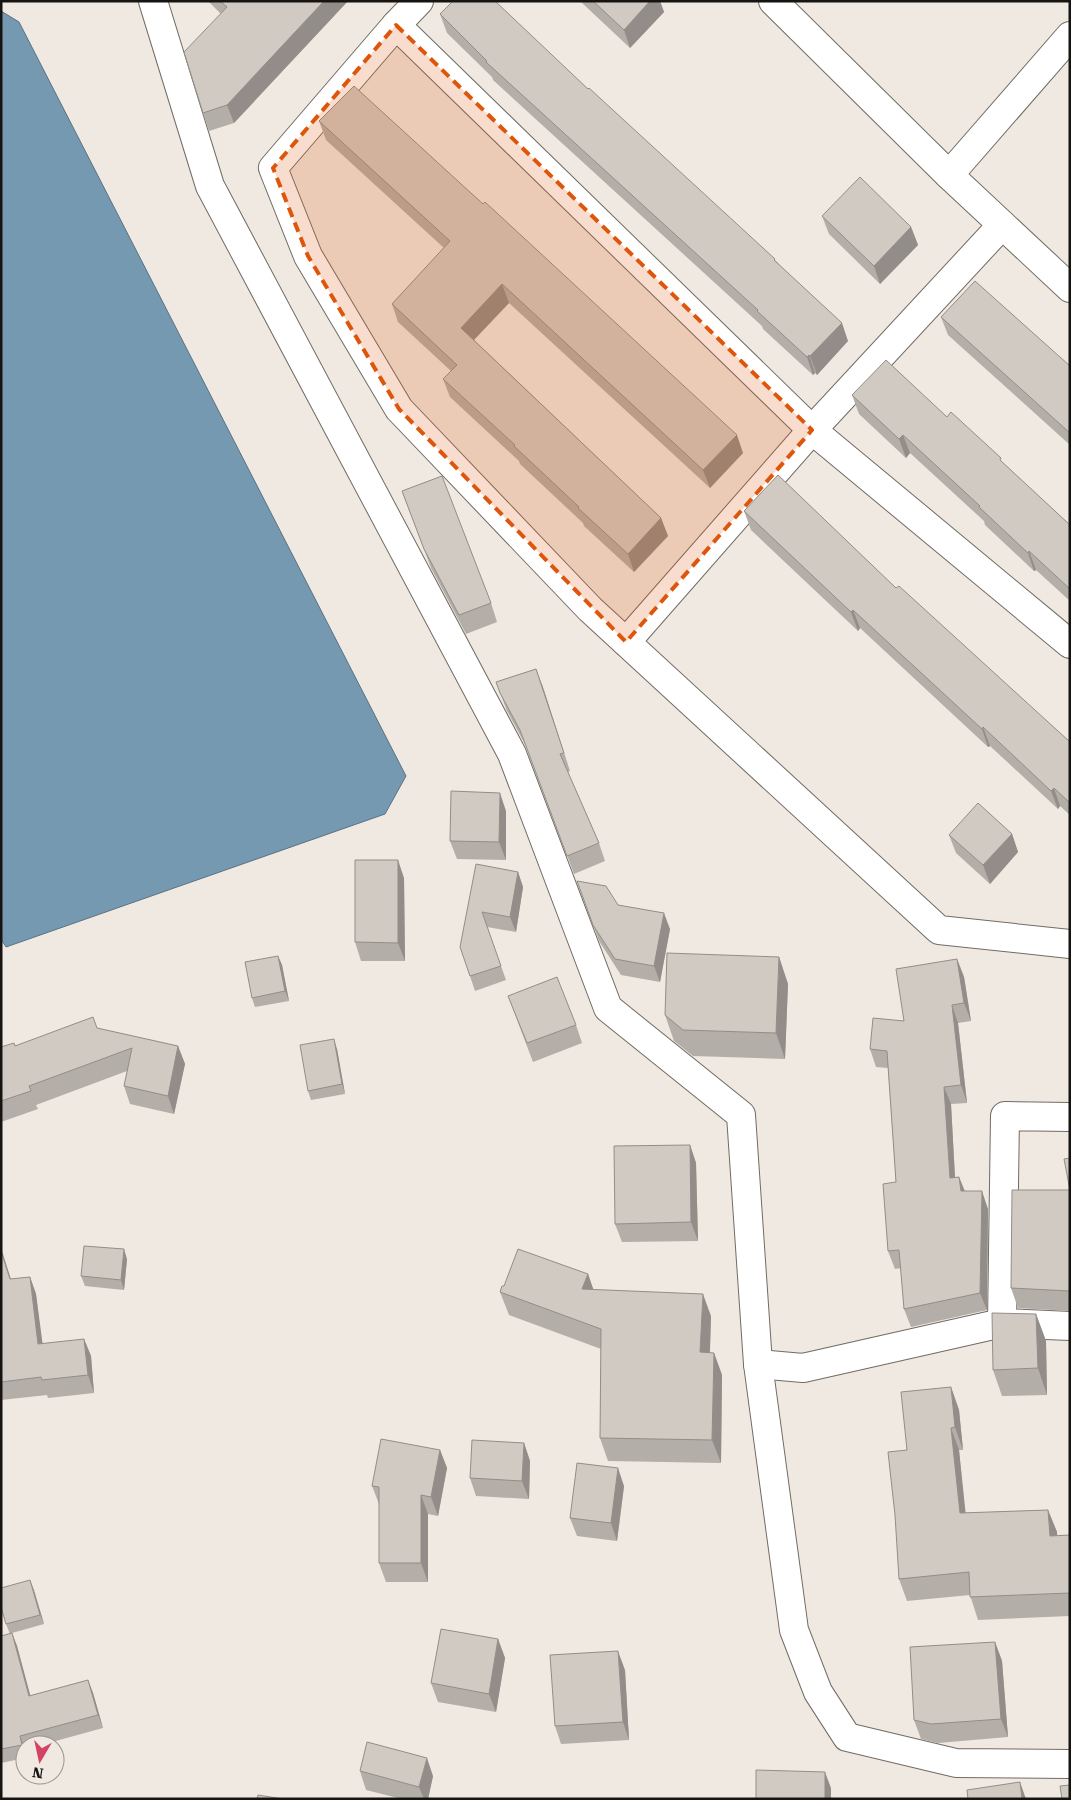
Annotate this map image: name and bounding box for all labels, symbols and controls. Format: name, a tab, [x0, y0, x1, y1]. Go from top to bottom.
north arrow	[15, 1735, 65, 1785]
text: N	[31, 1764, 45, 1782]

